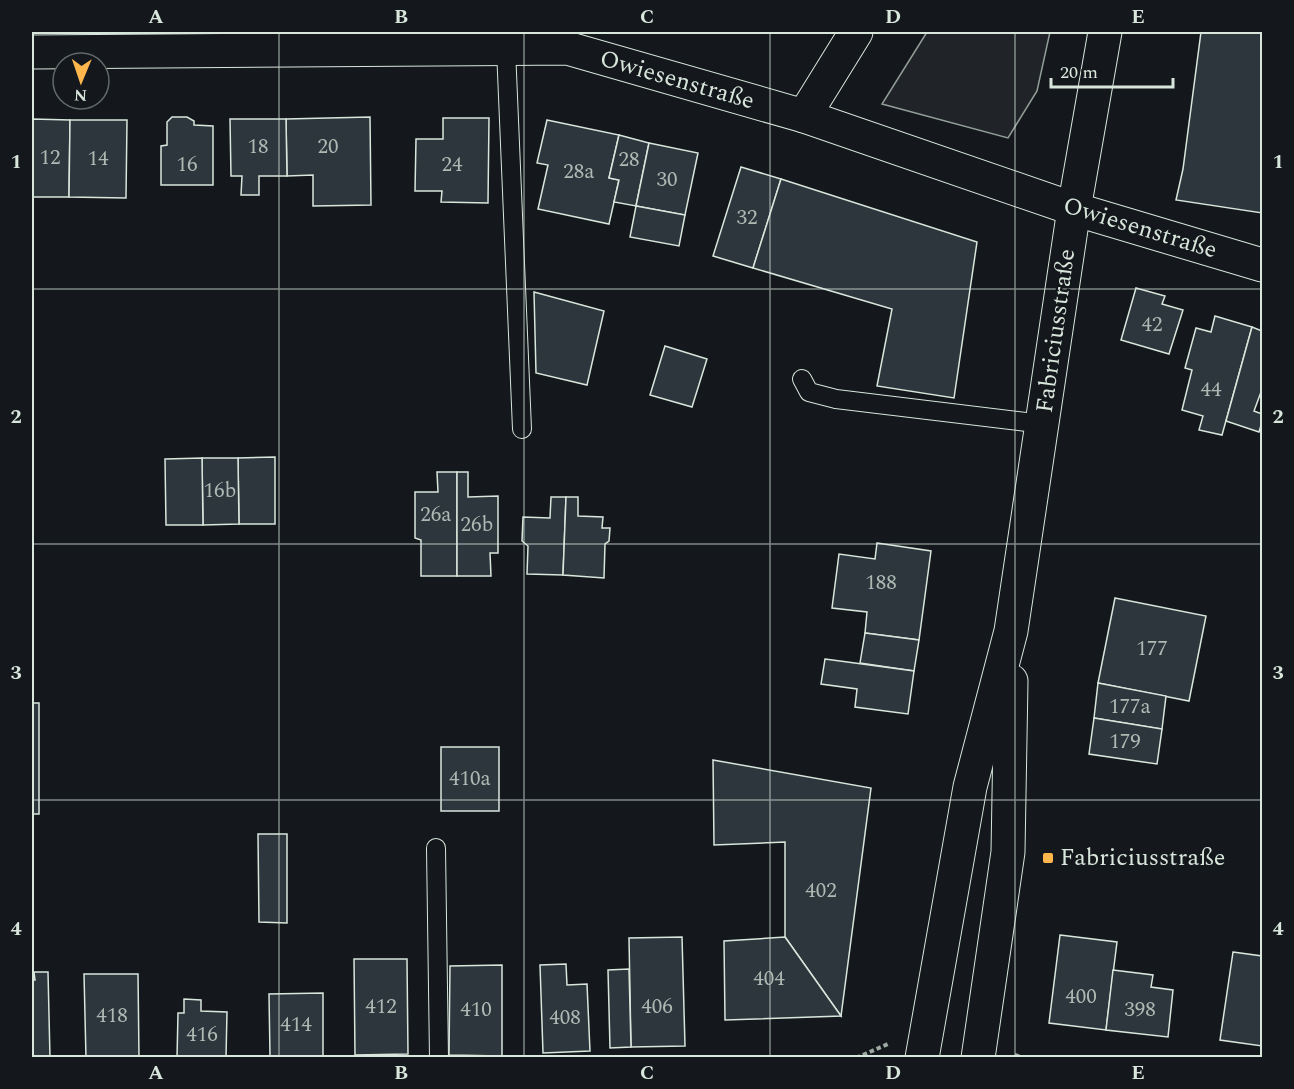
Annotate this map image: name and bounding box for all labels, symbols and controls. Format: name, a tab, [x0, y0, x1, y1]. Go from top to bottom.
text: A	[148, 2, 164, 32]
text: B	[394, 2, 408, 32]
text: C	[640, 2, 654, 32]
text: D	[885, 2, 901, 32]
text: E	[1131, 2, 1145, 32]
street label: Owiesenstraße	[595, 41, 759, 119]
north arrow	[51, 51, 111, 111]
scale bar	[1051, 51, 1172, 89]
text: 20 m	[1060, 59, 1098, 86]
text: N	[74, 83, 87, 107]
house number: 18	[248, 131, 269, 163]
house number: 20	[318, 131, 339, 163]
house number: 12	[40, 142, 61, 174]
house number: 14	[88, 143, 109, 175]
house number: 28	[619, 144, 640, 176]
text: 1	[10, 147, 22, 177]
text: 1	[1272, 147, 1284, 177]
house number: 16	[177, 149, 198, 181]
house number: 24	[442, 149, 463, 181]
house number: 28a	[563, 156, 595, 188]
house number: 30	[657, 164, 678, 196]
street label: Owiesenstraße	[1058, 187, 1222, 269]
house number: 32	[737, 202, 758, 234]
street label: Fabriciusstraße	[1027, 247, 1085, 415]
house number: 42	[1142, 309, 1163, 341]
house number: 44	[1201, 374, 1222, 406]
text: 2	[10, 402, 22, 432]
text: 2	[1272, 402, 1284, 432]
house number: 16b	[204, 475, 236, 507]
house number: 26a	[420, 499, 452, 531]
house number: 26b	[461, 509, 493, 541]
house number: 188	[865, 567, 897, 599]
house number: 177	[1136, 633, 1168, 665]
text: 3	[10, 658, 22, 688]
text: 3	[1272, 658, 1284, 688]
house number: 177a	[1109, 691, 1152, 723]
house number: 179	[1109, 726, 1141, 758]
house number: 410a	[449, 763, 492, 795]
place label: Fabriciusstraße	[1060, 840, 1225, 876]
marker: Fabriciusstraße	[1041, 851, 1055, 865]
house number: 402	[805, 875, 837, 907]
text: 4	[10, 914, 22, 944]
text: 4	[1272, 914, 1284, 944]
house number: 404	[753, 963, 785, 995]
house number: 400	[1065, 981, 1097, 1013]
house number: 412	[365, 991, 397, 1023]
house number: 406	[641, 991, 673, 1023]
house number: 410	[460, 994, 492, 1026]
house number: 398	[1124, 994, 1156, 1026]
house number: 418	[96, 1000, 128, 1032]
house number: 408	[549, 1002, 581, 1034]
house number: 414	[280, 1009, 312, 1041]
house number: 416	[186, 1019, 218, 1051]
text: A	[148, 1058, 164, 1088]
text: B	[394, 1058, 408, 1088]
text: C	[640, 1058, 654, 1088]
text: D	[885, 1058, 901, 1088]
text: E	[1131, 1058, 1145, 1088]

